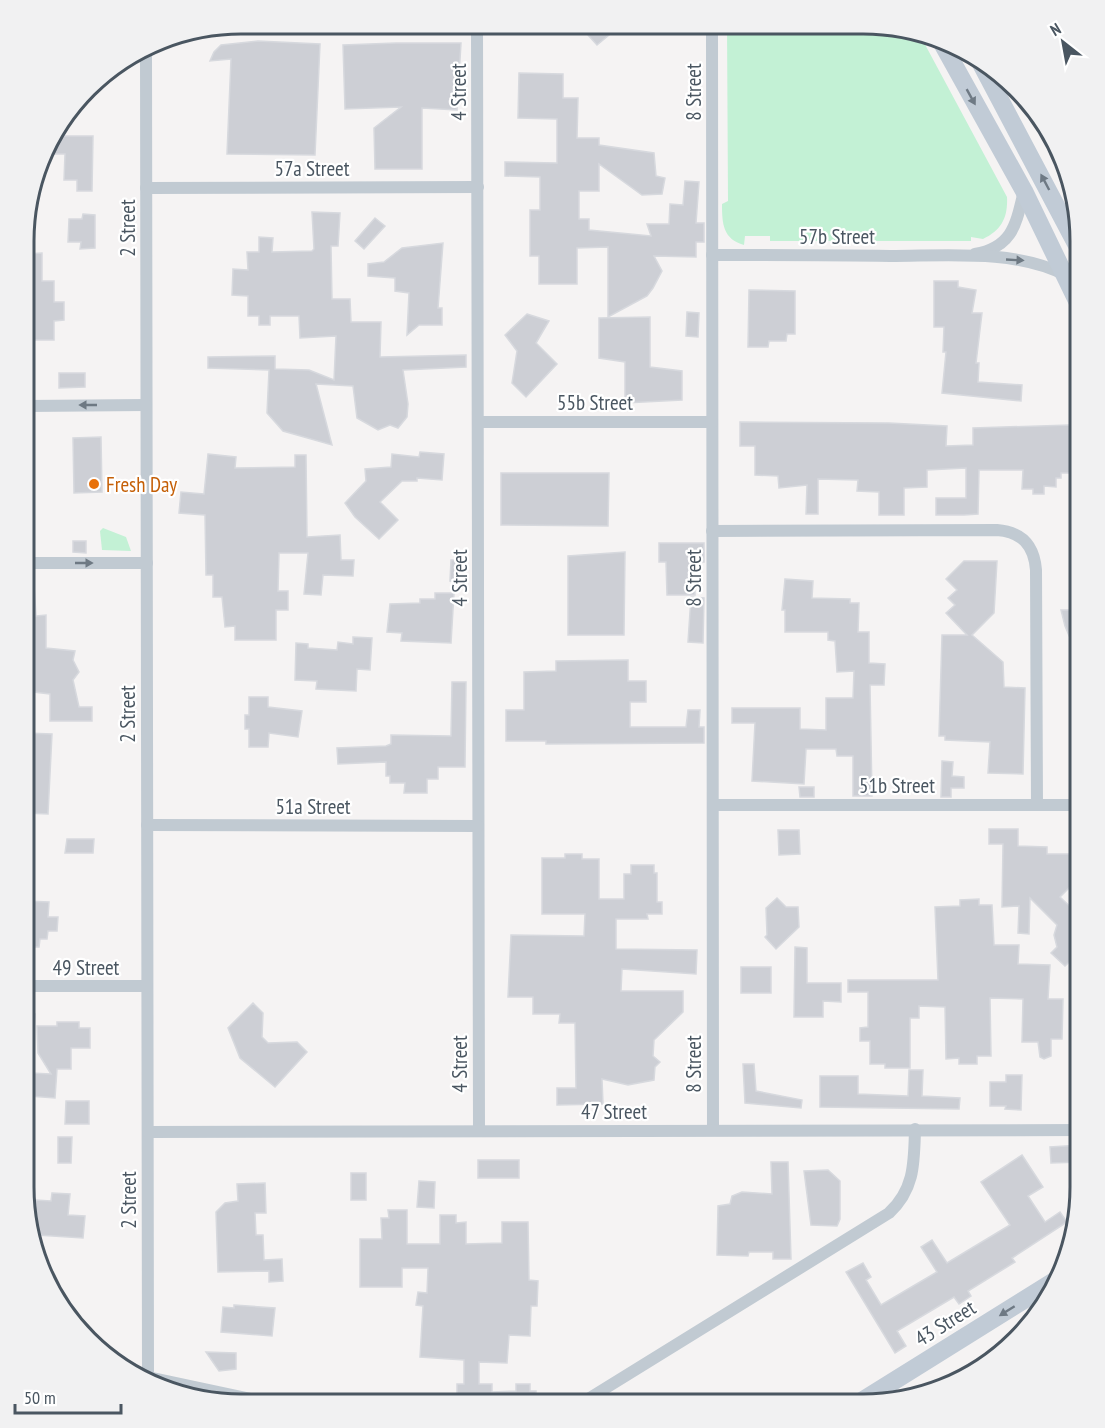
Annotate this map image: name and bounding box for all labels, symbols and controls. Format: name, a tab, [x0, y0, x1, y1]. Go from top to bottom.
north arrow	[1033, 12, 1093, 72]
text: N	[1046, 18, 1064, 40]
street label: 4 Street	[445, 63, 472, 121]
street label: 8 Street	[680, 63, 707, 121]
one-way arrow	[966, 88, 976, 105]
street label: 57a Street	[275, 155, 350, 182]
one-way arrow	[1040, 173, 1050, 190]
street label: 2 Street	[114, 199, 141, 257]
street label: 57b Street	[799, 223, 875, 250]
one-way arrow	[1005, 255, 1024, 264]
street label: 55b Street	[557, 389, 633, 416]
one-way arrow	[78, 400, 97, 410]
place label: Fresh Day	[106, 471, 177, 498]
marker: Fresh Day	[87, 477, 101, 491]
street label: 4 Street	[446, 549, 473, 607]
street label: 8 Street	[680, 549, 707, 607]
one-way arrow	[74, 558, 93, 568]
street label: 2 Street	[114, 685, 141, 743]
street label: 51b Street	[859, 772, 935, 799]
street label: 51a Street	[275, 793, 351, 820]
street label: 49 Street	[53, 954, 120, 981]
street label: 4 Street	[446, 1035, 473, 1093]
street label: 8 Street	[680, 1035, 707, 1093]
street label: 47 Street	[581, 1098, 647, 1125]
street label: 2 Street	[115, 1171, 142, 1229]
street label: 43 Street	[910, 1294, 981, 1352]
one-way arrow	[999, 1305, 1015, 1316]
scale bar	[15, 1377, 122, 1415]
text: 50 m	[24, 1386, 56, 1409]

